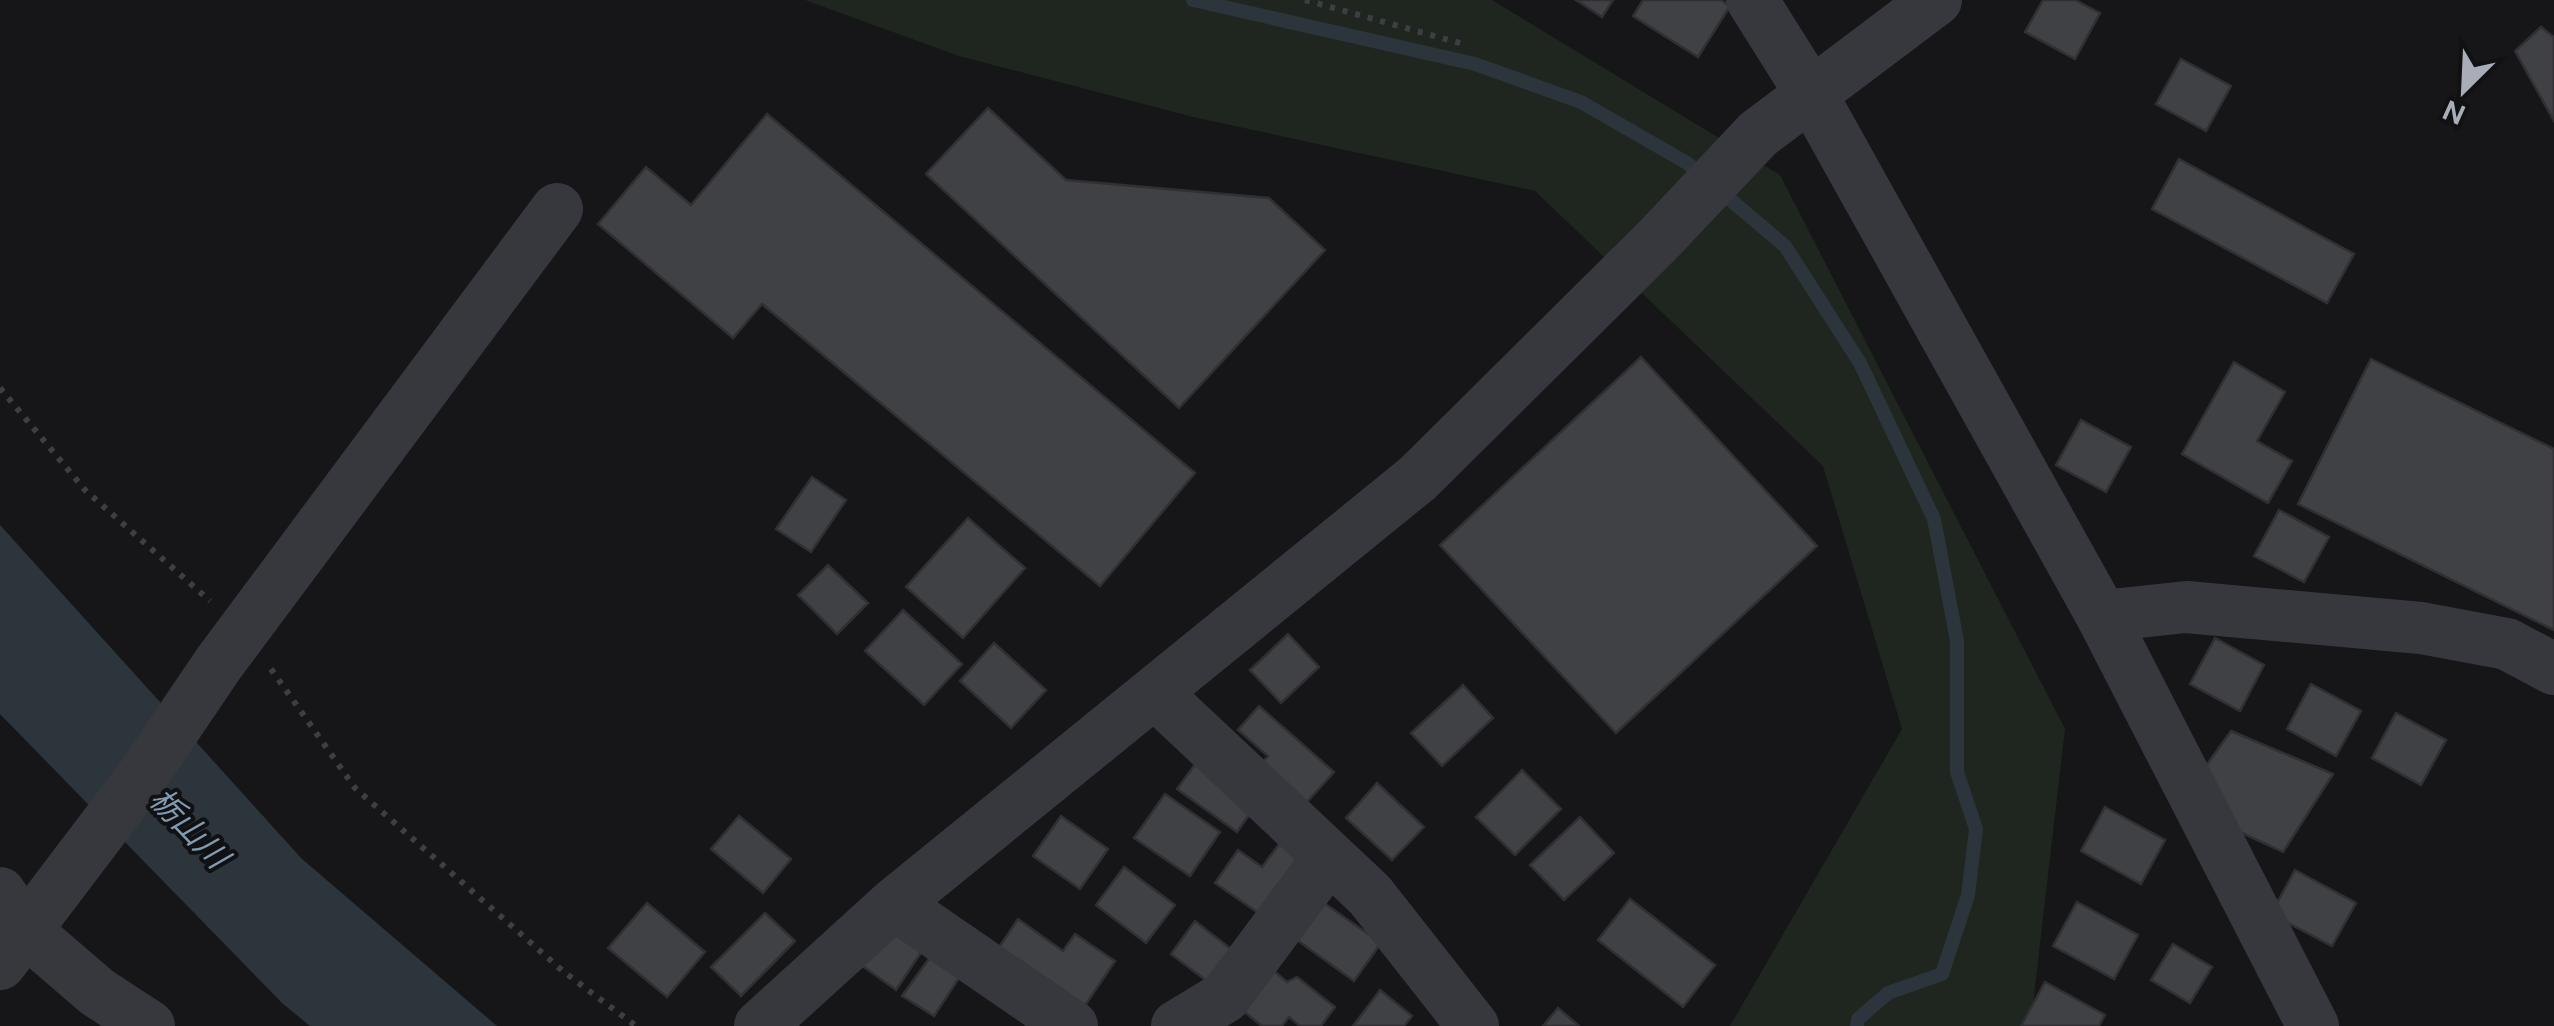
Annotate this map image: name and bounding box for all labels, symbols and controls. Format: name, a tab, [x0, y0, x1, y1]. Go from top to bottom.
north arrow	[2414, 40, 2514, 140]
text: N	[2437, 91, 2471, 133]
water label: 栃山川	[141, 779, 240, 879]

